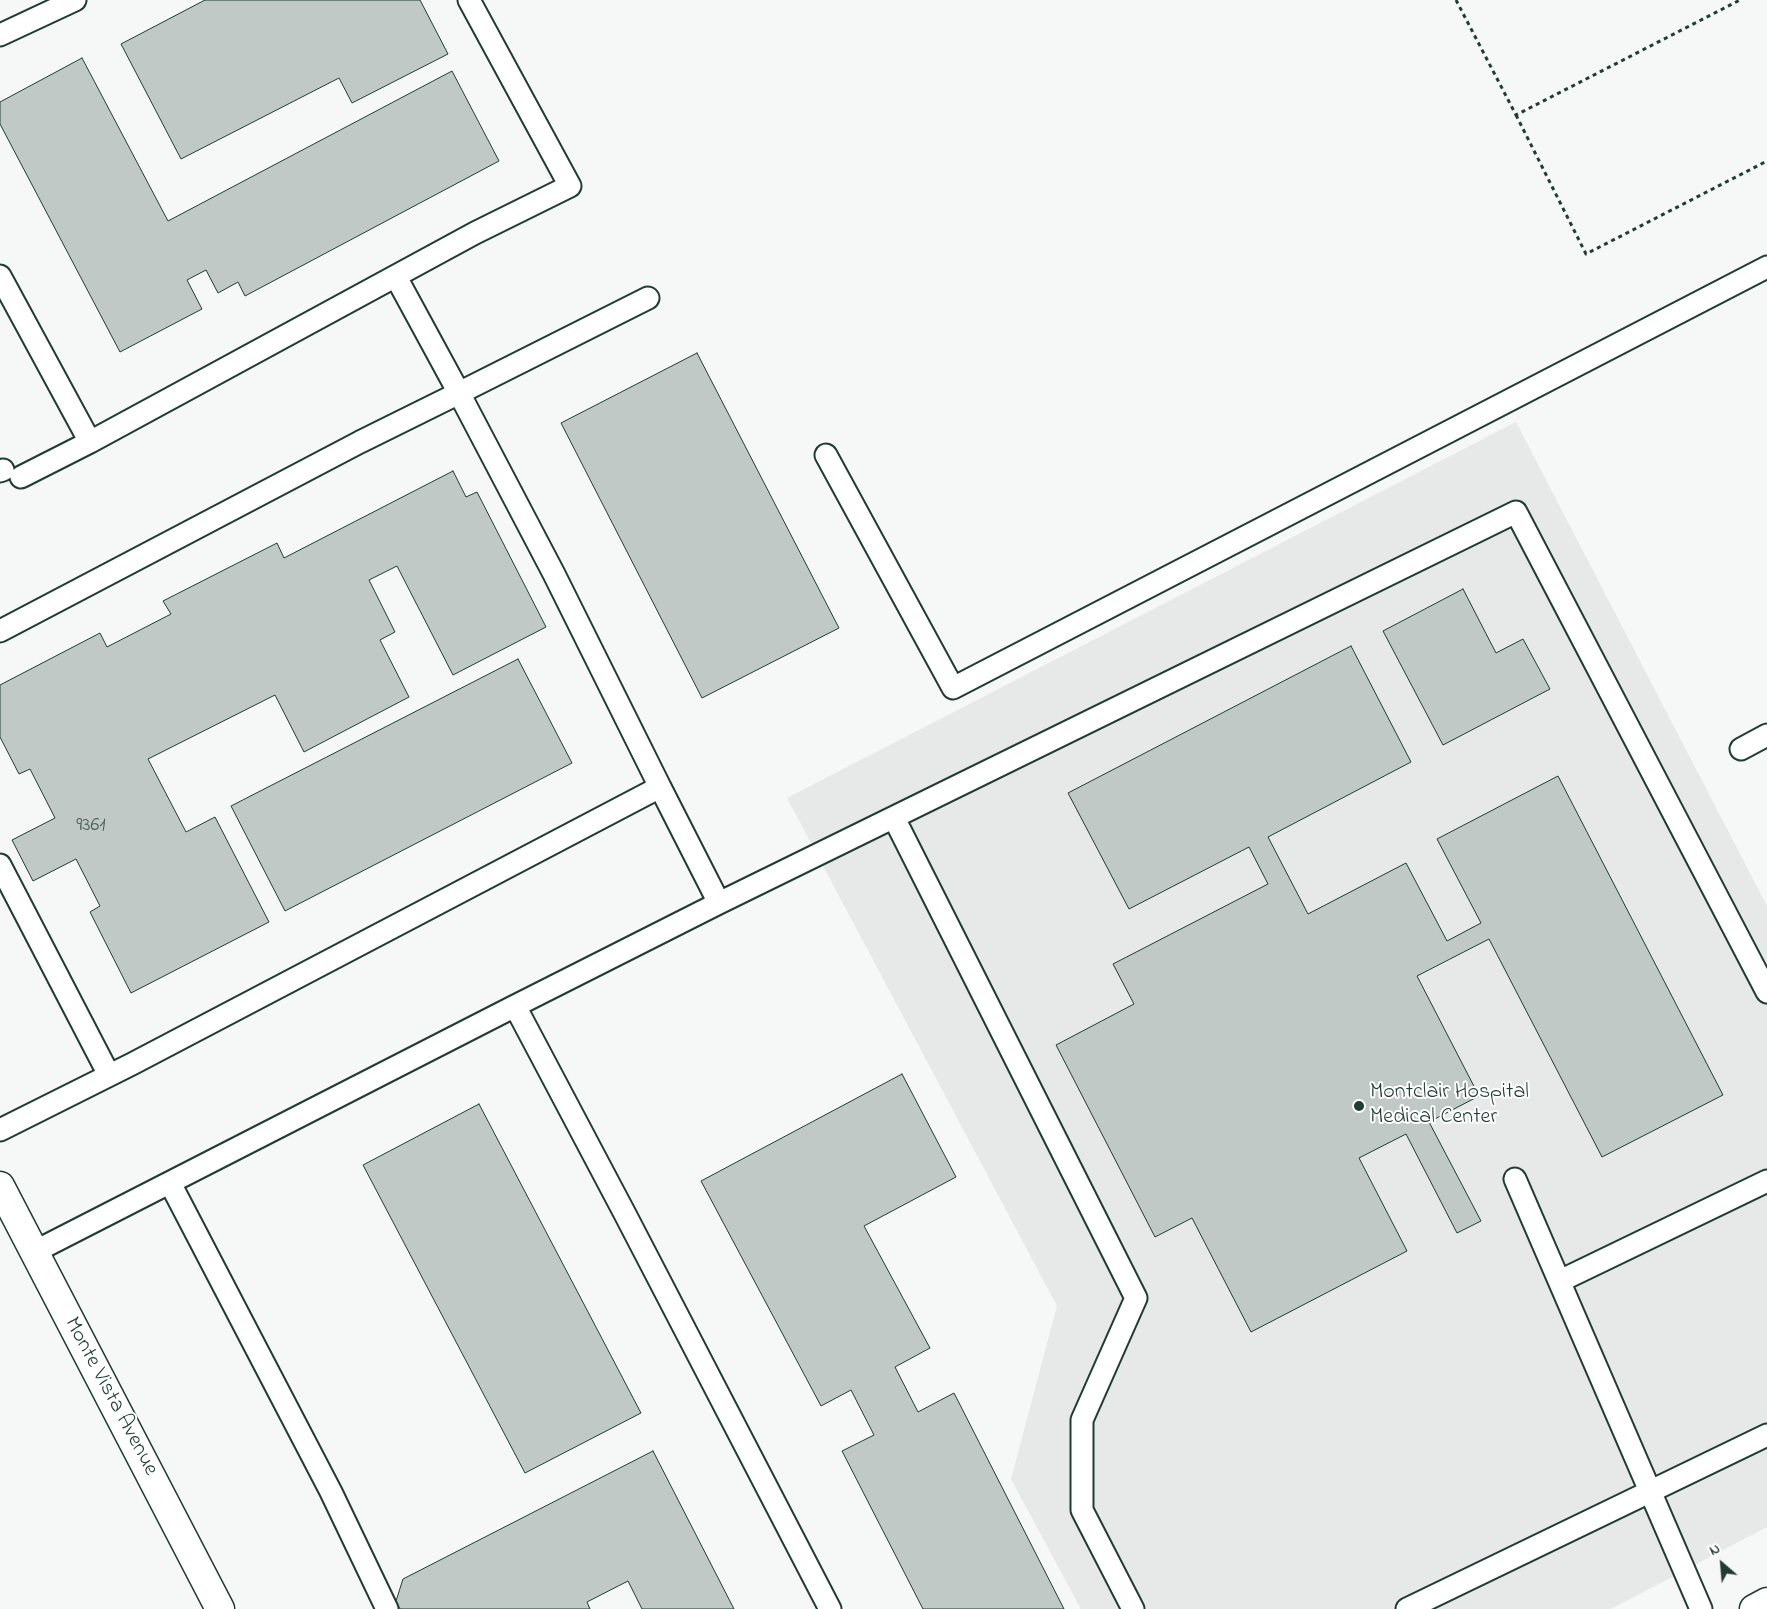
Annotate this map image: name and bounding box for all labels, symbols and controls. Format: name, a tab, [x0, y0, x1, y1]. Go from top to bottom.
house number: 9361	[76, 815, 106, 839]
place label: Montclair Hospital Medical Center	[1370, 1080, 1529, 1132]
marker: Montclair Hospital Medical Center	[1352, 1099, 1366, 1113]
street label: Monte Vista Avenue	[57, 1313, 163, 1481]
north arrow	[1697, 1539, 1747, 1589]
text: N	[1706, 1539, 1724, 1562]

